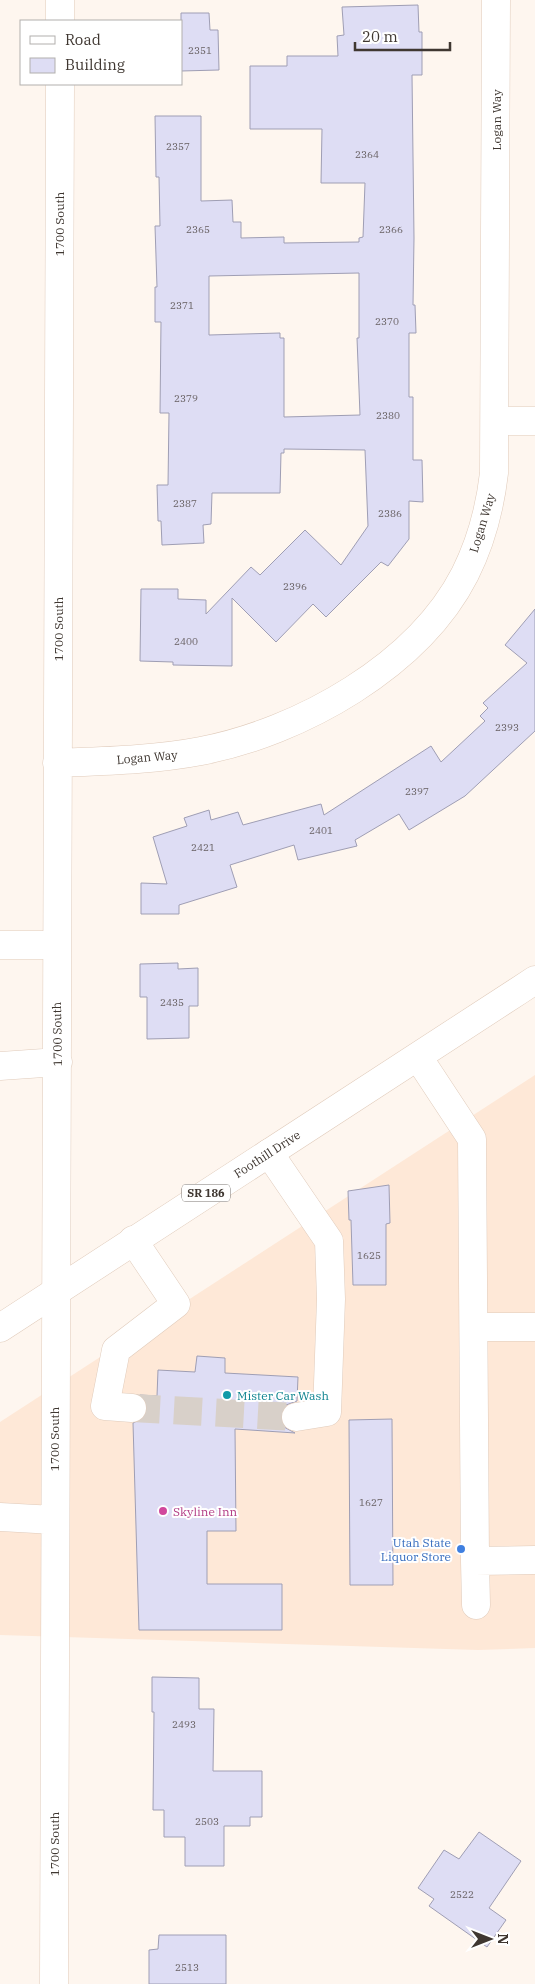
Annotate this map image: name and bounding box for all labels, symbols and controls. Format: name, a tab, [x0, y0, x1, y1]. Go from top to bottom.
legend	[20, 20, 182, 85]
scale bar	[355, 20, 450, 52]
text: 20 m	[362, 27, 398, 46]
text: Road	[65, 30, 101, 49]
house number: 2351	[188, 44, 212, 57]
text: Building	[65, 55, 125, 74]
street label: Logan Way	[489, 89, 504, 151]
house number: 2357	[166, 140, 190, 153]
house number: 2364	[355, 148, 379, 161]
street label: 1700 South	[52, 191, 67, 256]
house number: 2365	[186, 223, 210, 236]
house number: 2366	[379, 223, 403, 236]
house number: 2371	[170, 299, 194, 312]
house number: 2370	[375, 315, 399, 328]
house number: 2379	[174, 392, 198, 405]
house number: 2380	[376, 409, 400, 422]
street label: Logan Way	[466, 491, 498, 554]
house number: 2387	[173, 497, 197, 510]
house number: 2386	[378, 507, 402, 520]
house number: 2396	[283, 580, 307, 593]
street label: 1700 South	[51, 596, 66, 661]
house number: 2400	[174, 635, 198, 648]
house number: 2393	[495, 721, 519, 734]
street label: Logan Way	[116, 747, 179, 767]
house number: 2397	[405, 785, 429, 798]
house number: 2401	[309, 824, 333, 837]
house number: 2421	[191, 841, 215, 854]
house number: 2435	[160, 996, 184, 1009]
street label: 1700 South	[49, 1001, 65, 1066]
street label: Foothill Drive	[231, 1127, 303, 1181]
road number: SR 186	[182, 1184, 230, 1202]
house number: 1625	[357, 1249, 381, 1262]
place label: Mister Car Wash	[237, 1388, 329, 1403]
marker: Mister Car Wash	[221, 1389, 233, 1401]
street label: 1700 South	[47, 1406, 62, 1471]
house number: 1627	[359, 1496, 383, 1509]
place label: Skyline Inn	[173, 1504, 238, 1519]
marker: Skyline Inn	[157, 1505, 169, 1517]
place label: Utah State Liquor Store	[381, 1535, 451, 1564]
marker: Utah State Liquor Store	[455, 1543, 467, 1555]
house number: 2493	[172, 1718, 196, 1731]
street label: 1700 South	[47, 1811, 62, 1876]
house number: 2503	[195, 1815, 219, 1828]
house number: 2522	[450, 1888, 474, 1901]
north arrow	[465, 1914, 515, 1964]
text: N	[494, 1933, 512, 1945]
house number: 2513	[175, 1961, 199, 1974]

